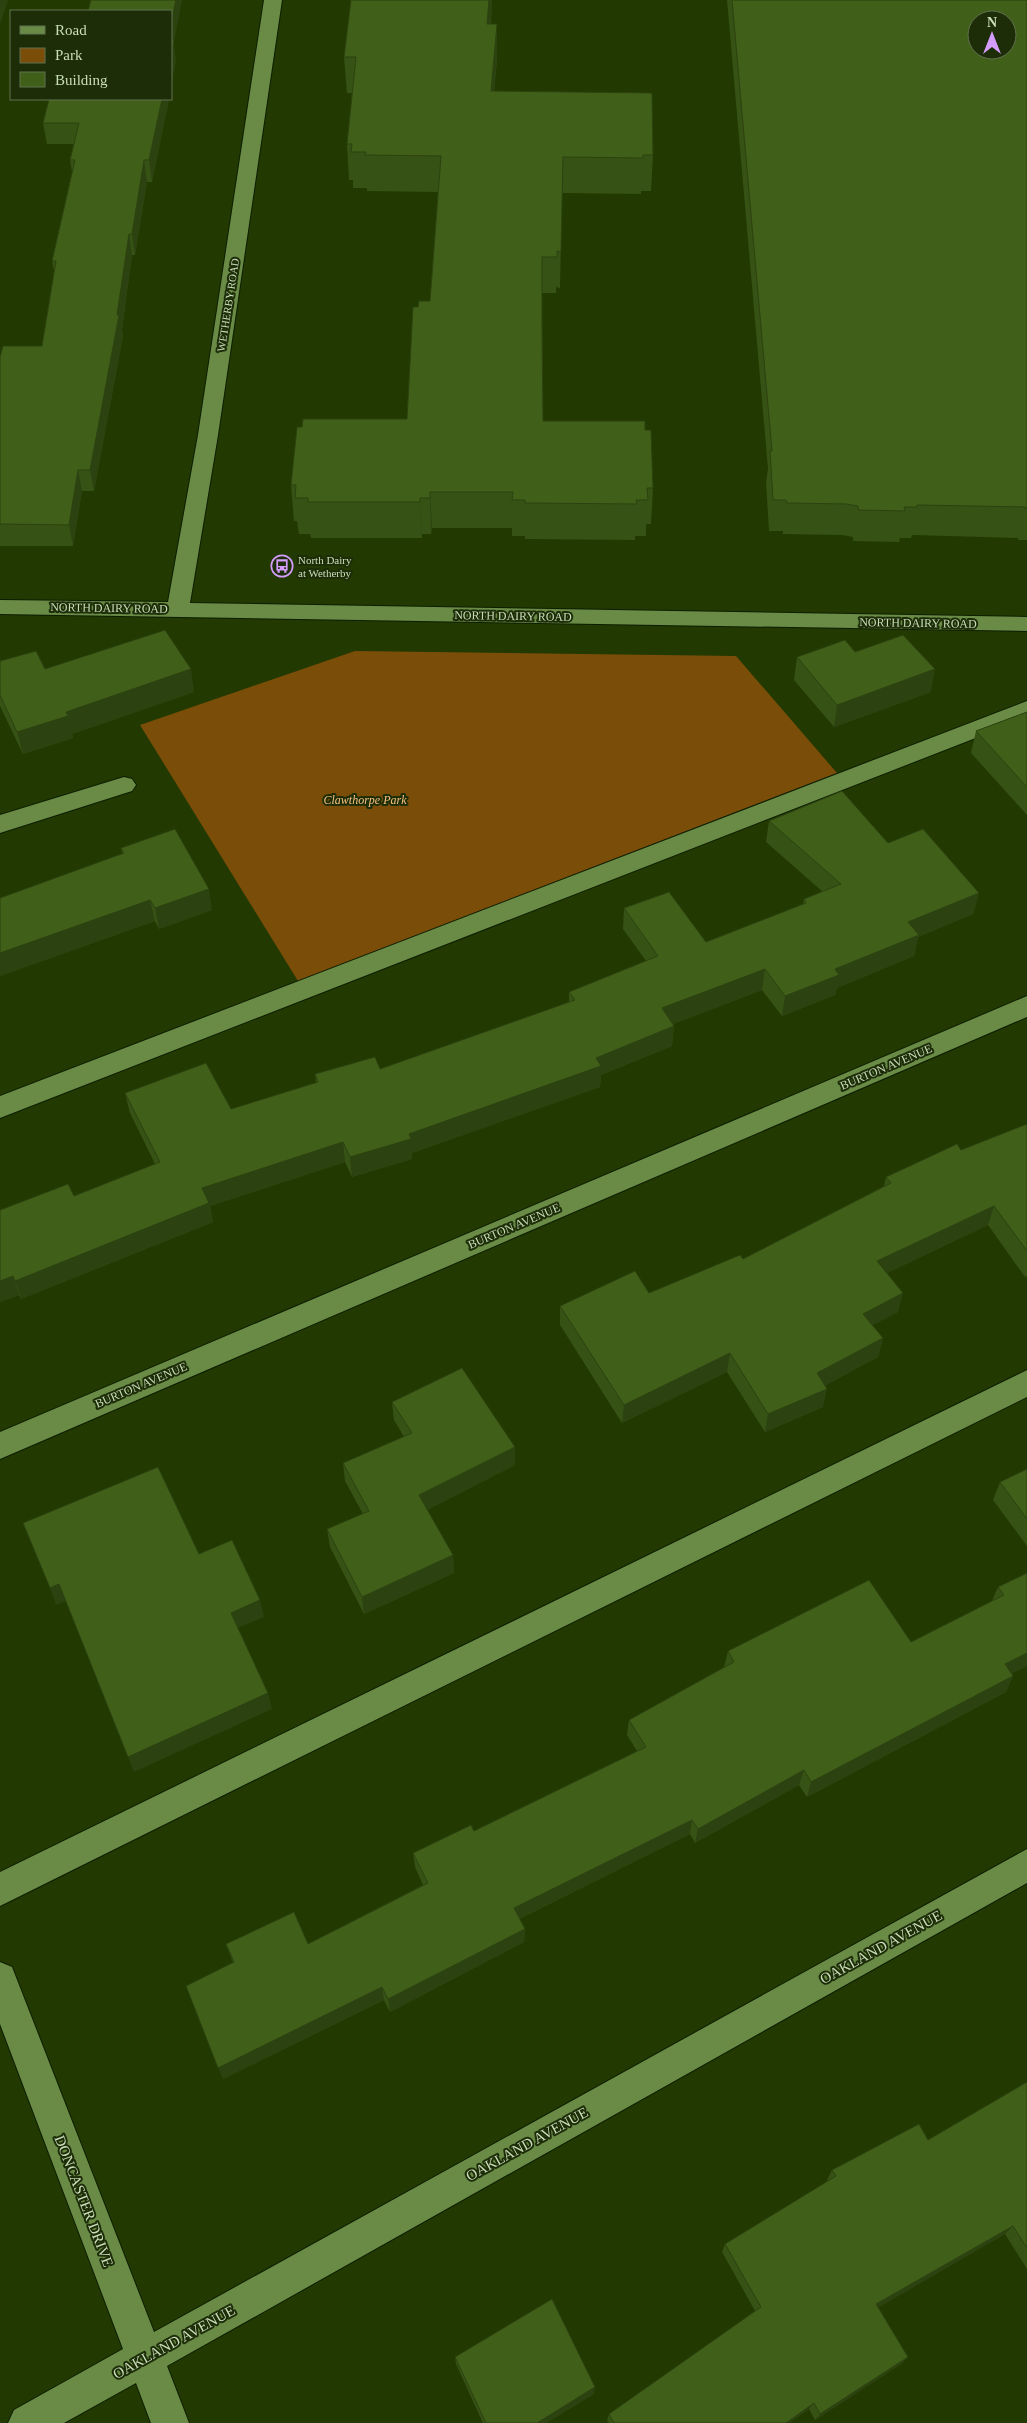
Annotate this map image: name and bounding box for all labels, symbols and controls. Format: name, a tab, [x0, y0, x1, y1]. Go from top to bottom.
legend	[10, 10, 172, 100]
north arrow	[967, 10, 1017, 60]
text: N	[987, 15, 997, 30]
text: Road	[55, 22, 87, 38]
text: Park	[55, 47, 83, 63]
text: Building	[55, 72, 108, 88]
street label: WETHERBY ROAD	[215, 257, 241, 353]
bus stop icon: North Dairy at Wetherby	[270, 554, 294, 578]
place label: North Dairy at Wetherby	[298, 554, 352, 579]
street label: NORTH DAIRY ROAD	[50, 600, 168, 616]
street label: NORTH DAIRY ROAD	[454, 608, 572, 624]
street label: NORTH DAIRY ROAD	[859, 615, 977, 631]
park label: Clawthorpe Park	[324, 793, 407, 807]
street label: BURTON AVENUE	[838, 1041, 934, 1093]
street label: BURTON AVENUE	[466, 1200, 562, 1252]
street label: BURTON AVENUE	[93, 1359, 189, 1411]
street label: OAKLAND AVENUE	[817, 1907, 945, 1987]
street label: OAKLAND AVENUE	[463, 2104, 591, 2184]
street label: DONCASTER DRIVE	[52, 2133, 116, 2269]
street label: OAKLAND AVENUE	[110, 2302, 238, 2382]

